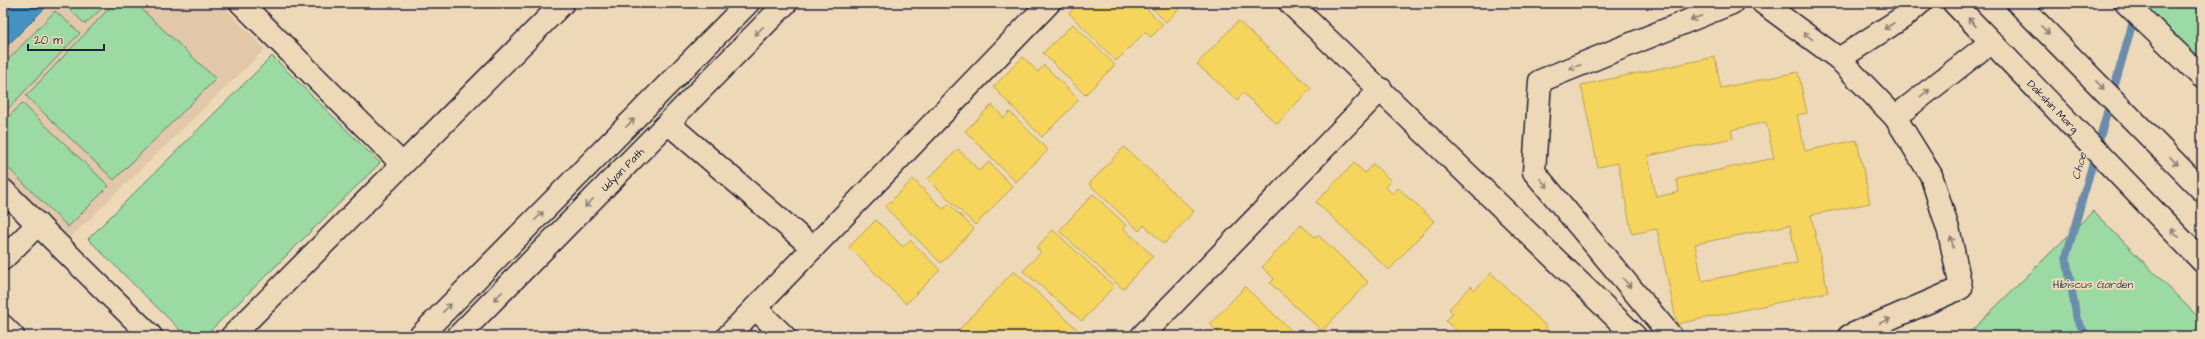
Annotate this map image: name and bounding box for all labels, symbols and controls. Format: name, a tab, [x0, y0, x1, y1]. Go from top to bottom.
one-way arrow	[1690, 14, 1702, 22]
one-way arrow	[1967, 17, 1977, 27]
one-way arrow	[1884, 22, 1895, 30]
one-way arrow	[2040, 25, 2050, 35]
scale bar	[28, 26, 104, 52]
one-way arrow	[754, 26, 764, 36]
one-way arrow	[1802, 31, 1813, 40]
text: 20 m	[34, 32, 63, 49]
one-way arrow	[1570, 63, 1582, 71]
street label: Dakshin Marg	[2024, 77, 2082, 137]
one-way arrow	[2095, 80, 2105, 90]
one-way arrow	[1920, 88, 1931, 97]
one-way arrow	[625, 118, 635, 128]
street label: Udyan Path	[598, 144, 648, 195]
water label: Choe	[2067, 150, 2092, 182]
one-way arrow	[2169, 156, 2179, 166]
one-way arrow	[1539, 178, 1548, 188]
one-way arrow	[584, 198, 594, 208]
one-way arrow	[534, 211, 544, 220]
one-way arrow	[2170, 228, 2180, 238]
one-way arrow	[1947, 236, 1955, 249]
park label: Hibiscus Garden	[2053, 277, 2134, 292]
one-way arrow	[1622, 278, 1631, 289]
one-way arrow	[493, 291, 503, 301]
one-way arrow	[443, 303, 452, 313]
one-way arrow	[1878, 316, 1890, 324]

